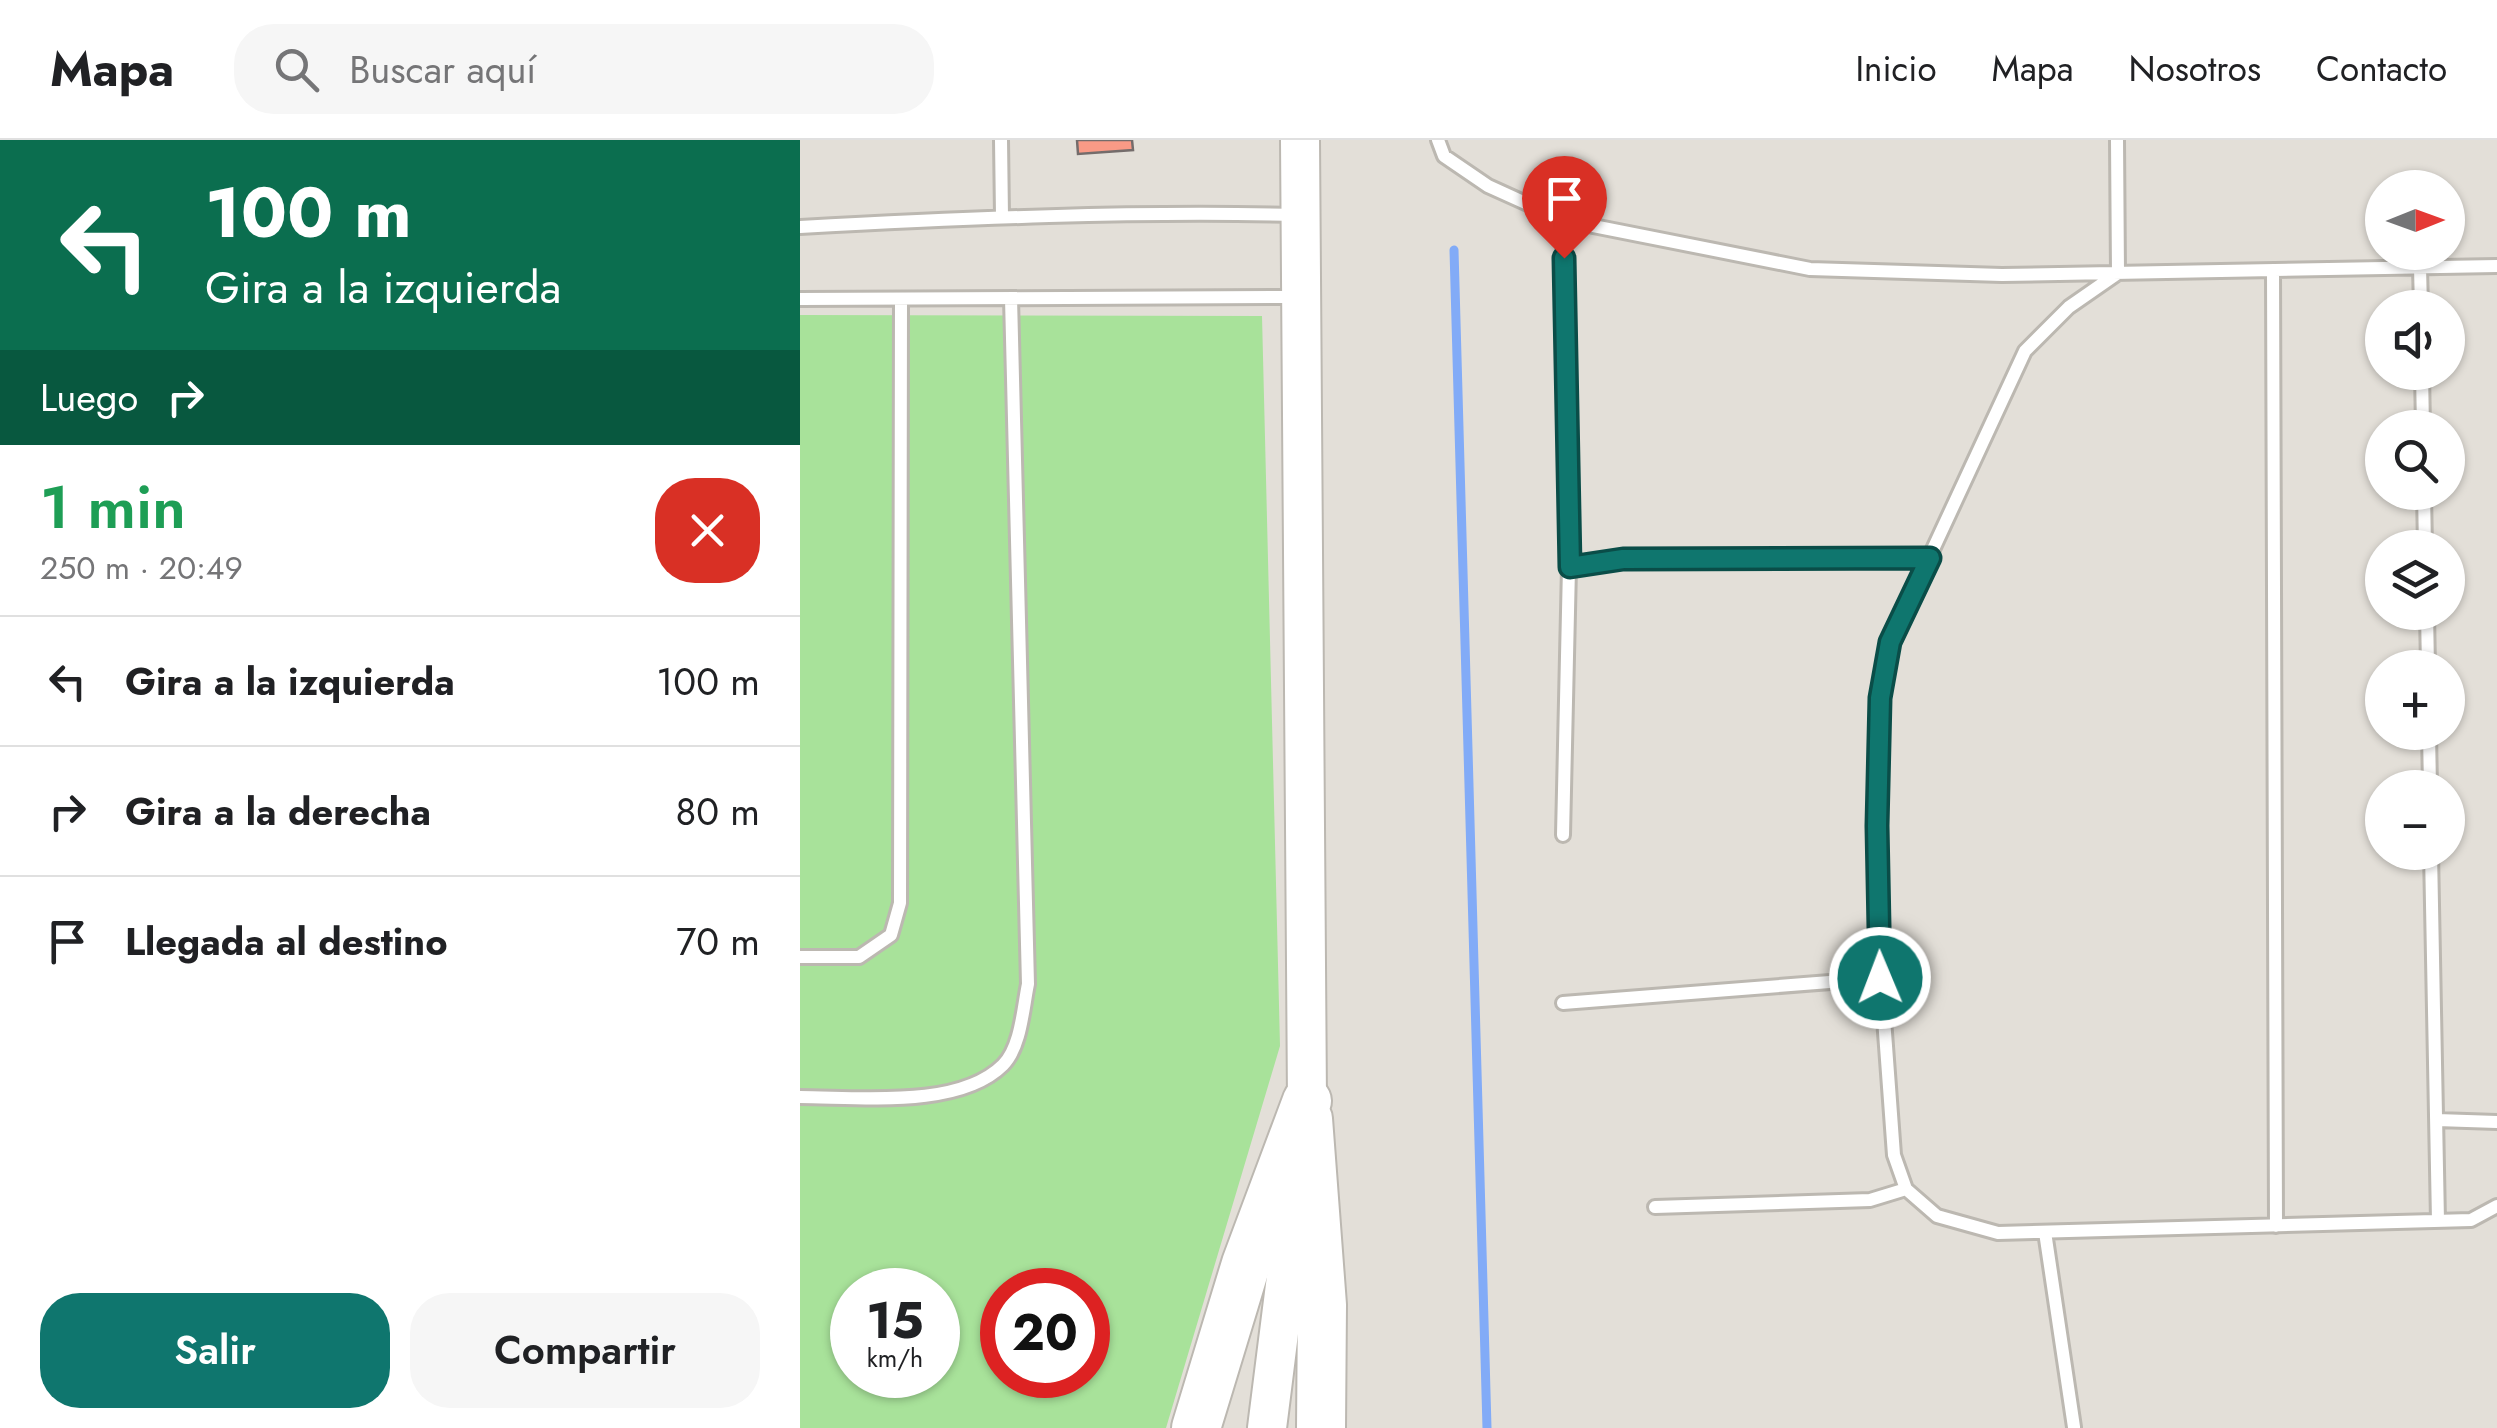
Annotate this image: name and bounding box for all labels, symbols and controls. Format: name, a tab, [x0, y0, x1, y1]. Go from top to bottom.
search box	[234, 24, 934, 114]
text: Mapa	[50, 35, 174, 104]
icon: search	[269, 42, 324, 97]
text: Buscar aquí	[349, 42, 536, 97]
text: Inicio	[1856, 44, 1937, 94]
text: Mapa	[1992, 44, 2074, 94]
text: Nosotros	[2129, 44, 2261, 94]
text: Contacto	[2316, 44, 2447, 94]
pin	[1522, 156, 1607, 259]
text: 100 m	[205, 162, 412, 263]
north arrow	[2365, 170, 2465, 270]
map controls	[2365, 170, 2465, 870]
icon: arrive	[1537, 171, 1592, 226]
icon: left	[40, 180, 170, 310]
text: Gira a la izquierda	[205, 255, 561, 320]
button: sound	[2365, 290, 2465, 390]
text: Luego	[40, 370, 138, 425]
icon: right	[158, 370, 213, 425]
button: search	[2365, 410, 2465, 510]
text: 1 min	[40, 464, 186, 551]
button: close	[655, 478, 760, 583]
button: layers	[2365, 530, 2465, 630]
text: 250 m · 20:49	[40, 545, 243, 591]
button: +	[2365, 650, 2465, 750]
icon: left	[40, 654, 95, 709]
text: Gira a la izquierda	[125, 654, 455, 709]
text: 100 m	[656, 654, 760, 709]
button: −	[2365, 770, 2465, 870]
icon: right	[40, 784, 95, 839]
text: Gira a la derecha	[125, 784, 431, 839]
text: 80 m	[675, 784, 760, 839]
icon: arrive	[40, 914, 95, 969]
text: Llegada al destino	[125, 914, 448, 969]
text: 70 m	[676, 914, 760, 969]
position arrow	[1828, 926, 1932, 1030]
speed limit sign: 20	[980, 1268, 1110, 1398]
text: 15	[866, 1284, 924, 1357]
button: Salir	[40, 1293, 390, 1408]
button: Compartir	[410, 1293, 760, 1408]
text: km/h	[867, 1340, 923, 1376]

